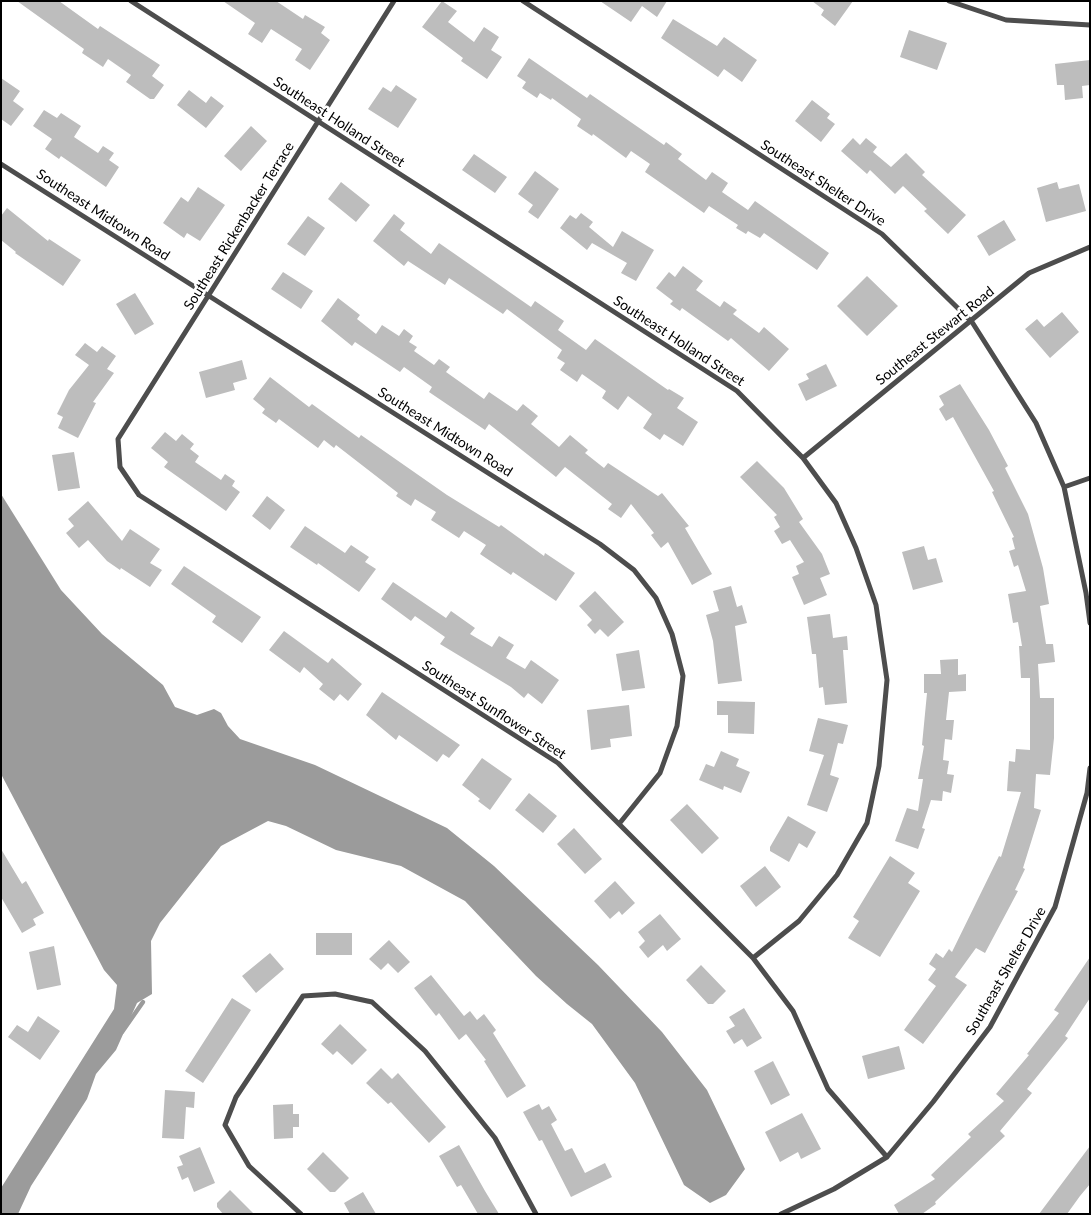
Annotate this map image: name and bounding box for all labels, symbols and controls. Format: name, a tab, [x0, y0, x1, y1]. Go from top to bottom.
street label: Southeast Holland Street	[270, 73, 408, 171]
street label: Southeast Shelter Drive	[757, 136, 889, 230]
street label: Southeast Rickenbacker Terrace	[180, 139, 298, 313]
street label: Southeast Midtown Road	[33, 166, 173, 264]
street label: Southeast Stewart Road	[872, 283, 998, 389]
street label: Southeast Holland Street	[610, 292, 748, 390]
street label: Southeast Midtown Road	[375, 384, 515, 480]
street label: Southeast Sunflower Street	[419, 657, 569, 763]
street label: Southeast Shelter Drive	[962, 904, 1050, 1038]

